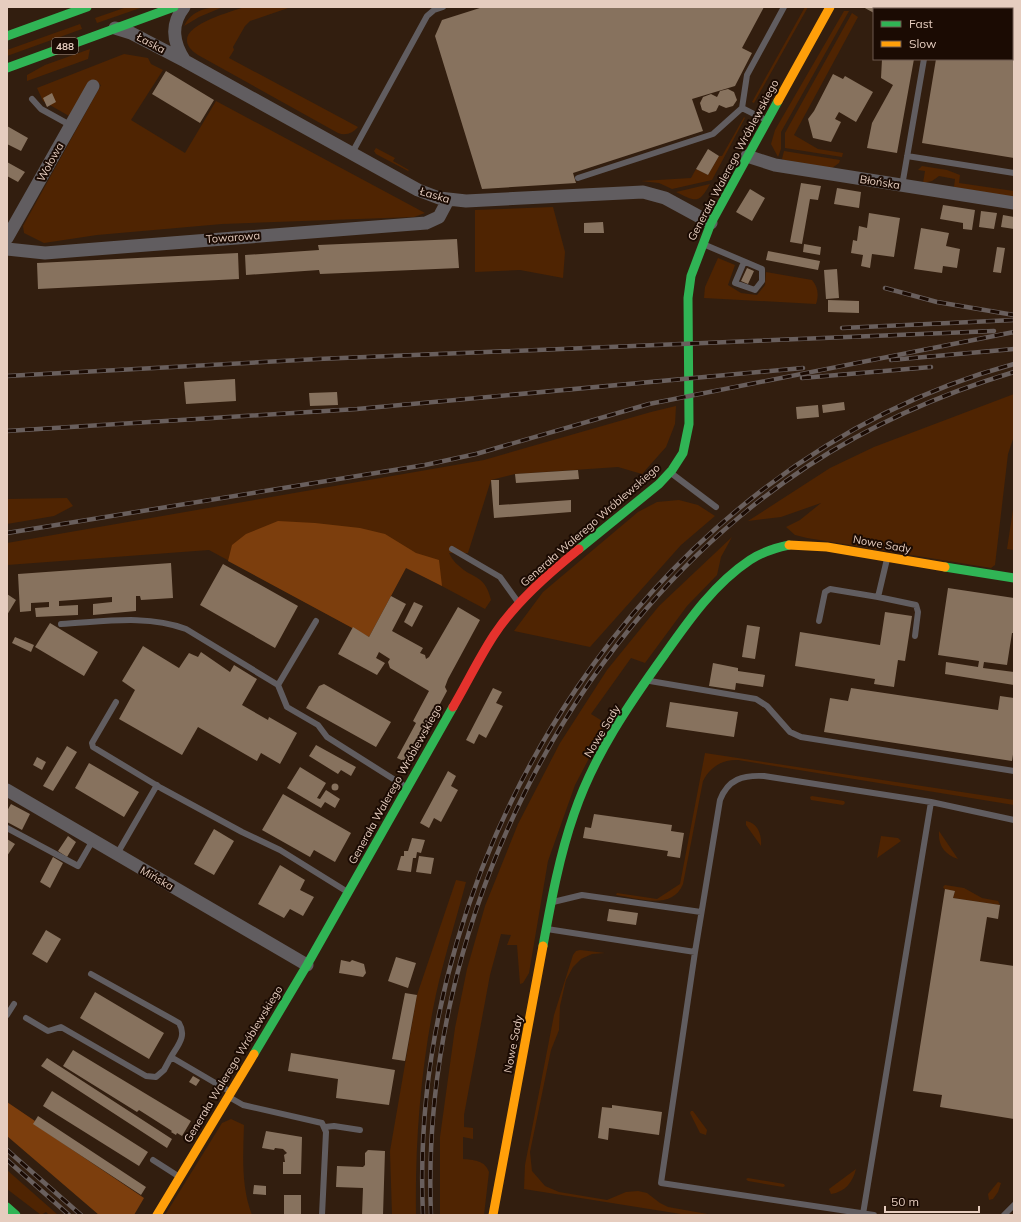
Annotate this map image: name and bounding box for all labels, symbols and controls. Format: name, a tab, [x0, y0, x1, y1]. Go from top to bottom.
legend	[873, 8, 1013, 60]
text: Fast	[909, 16, 933, 31]
street label: Łaska	[133, 29, 168, 56]
text: Slow	[909, 36, 937, 51]
road number: 488	[52, 38, 78, 54]
street label: Generała Walerego Wróblewskiego	[684, 77, 782, 243]
street label: Wołowa	[34, 140, 66, 184]
street label: Błońska	[859, 172, 901, 192]
street label: Łaska	[418, 184, 452, 206]
street label: Towarowa	[205, 228, 261, 246]
street label: Generała Walerego Wróblewskiego	[517, 460, 663, 590]
street label: Nowe Sady	[852, 532, 912, 556]
street label: Generała Walerego Wróblewskiego	[345, 702, 445, 866]
street label: Nowe Sady	[581, 702, 623, 760]
street label: Mińska	[138, 863, 176, 893]
street label: Generała Walerego Wróblewskiego	[180, 983, 286, 1145]
street label: Nowe Sady	[501, 1014, 525, 1074]
scale bar	[885, 1188, 979, 1214]
text: 50 m	[891, 1194, 919, 1209]

